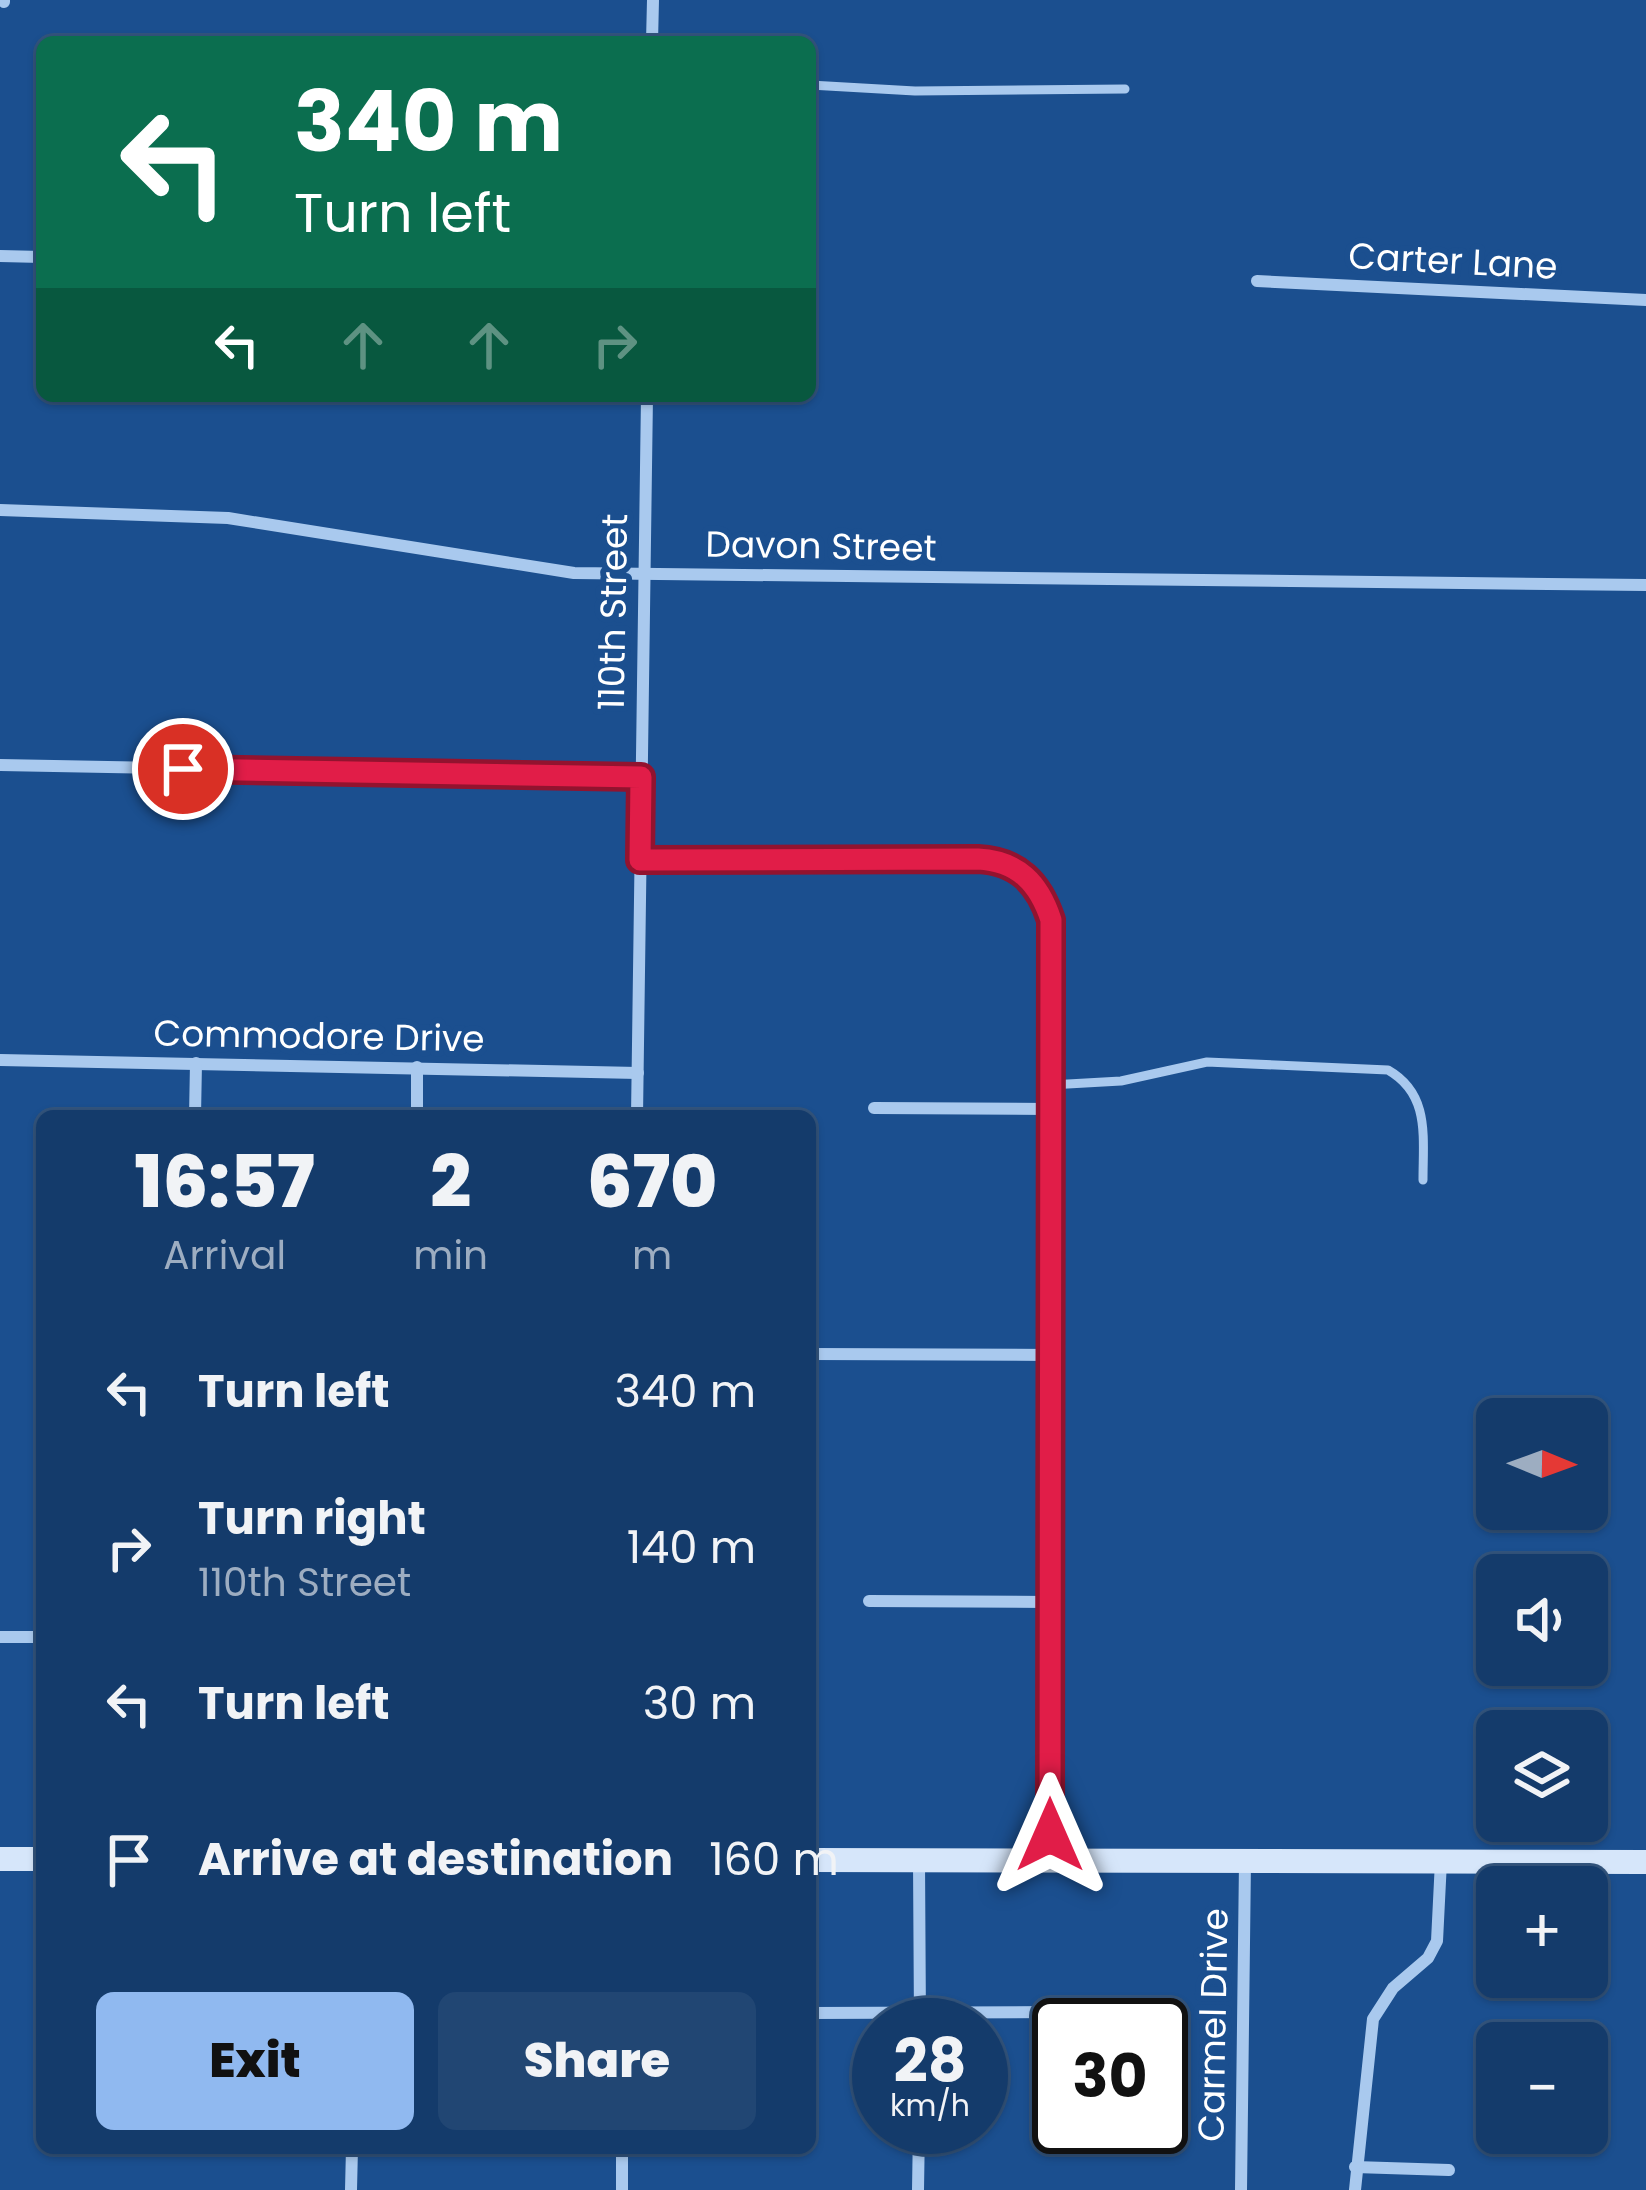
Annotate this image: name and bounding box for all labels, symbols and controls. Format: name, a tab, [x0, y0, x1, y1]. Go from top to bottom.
text: 340 m	[294, 63, 563, 180]
icon: left	[96, 84, 252, 240]
text: Turn left	[294, 175, 511, 251]
street label: Carter Lane	[1347, 230, 1559, 292]
icon: left	[204, 312, 270, 378]
icon: ahead	[330, 312, 396, 378]
icon: ahead	[456, 312, 522, 378]
icon: right	[582, 312, 648, 378]
street label: 110th Street	[586, 513, 640, 711]
street label: Davon Street	[705, 518, 937, 574]
pin	[132, 718, 234, 820]
icon: arrive	[150, 736, 216, 802]
street label: Commodore Drive	[153, 1008, 485, 1064]
text: 16:57	[135, 1131, 315, 1232]
text: 2	[430, 1131, 471, 1232]
text: 670	[587, 1131, 717, 1232]
text: Arrival	[163, 1228, 286, 1283]
text: min	[413, 1228, 488, 1283]
text: m	[632, 1228, 672, 1283]
icon: left	[96, 1359, 162, 1425]
text: Turn left	[198, 1360, 390, 1423]
text: 340 m	[615, 1360, 756, 1423]
north arrow	[1476, 1398, 1608, 1530]
map controls	[1476, 1398, 1608, 2154]
text: Turn right	[198, 1487, 426, 1550]
icon: right	[96, 1515, 162, 1581]
text: 140 m	[627, 1516, 756, 1579]
button: sound	[1476, 1554, 1608, 1686]
text: 110th Street	[198, 1555, 411, 1610]
icon: left	[96, 1671, 162, 1737]
text: Turn left	[198, 1672, 390, 1735]
text: 30 m	[643, 1672, 756, 1735]
button: layers	[1476, 1710, 1608, 1842]
position arrow	[987, 1772, 1113, 1898]
icon: arrive	[96, 1827, 162, 1893]
text: Arrive at destination	[198, 1828, 673, 1891]
text: 160 m	[709, 1828, 839, 1891]
button: +	[1476, 1866, 1608, 1998]
street label: Carmel Drive	[1185, 1908, 1241, 2142]
button: Exit	[96, 1992, 414, 2130]
button: Share	[438, 1992, 756, 2130]
speed limit sign: 30	[1032, 1998, 1188, 2154]
text: 28	[893, 2019, 967, 2103]
button: −	[1476, 2022, 1608, 2154]
text: km/h	[890, 2084, 970, 2127]

